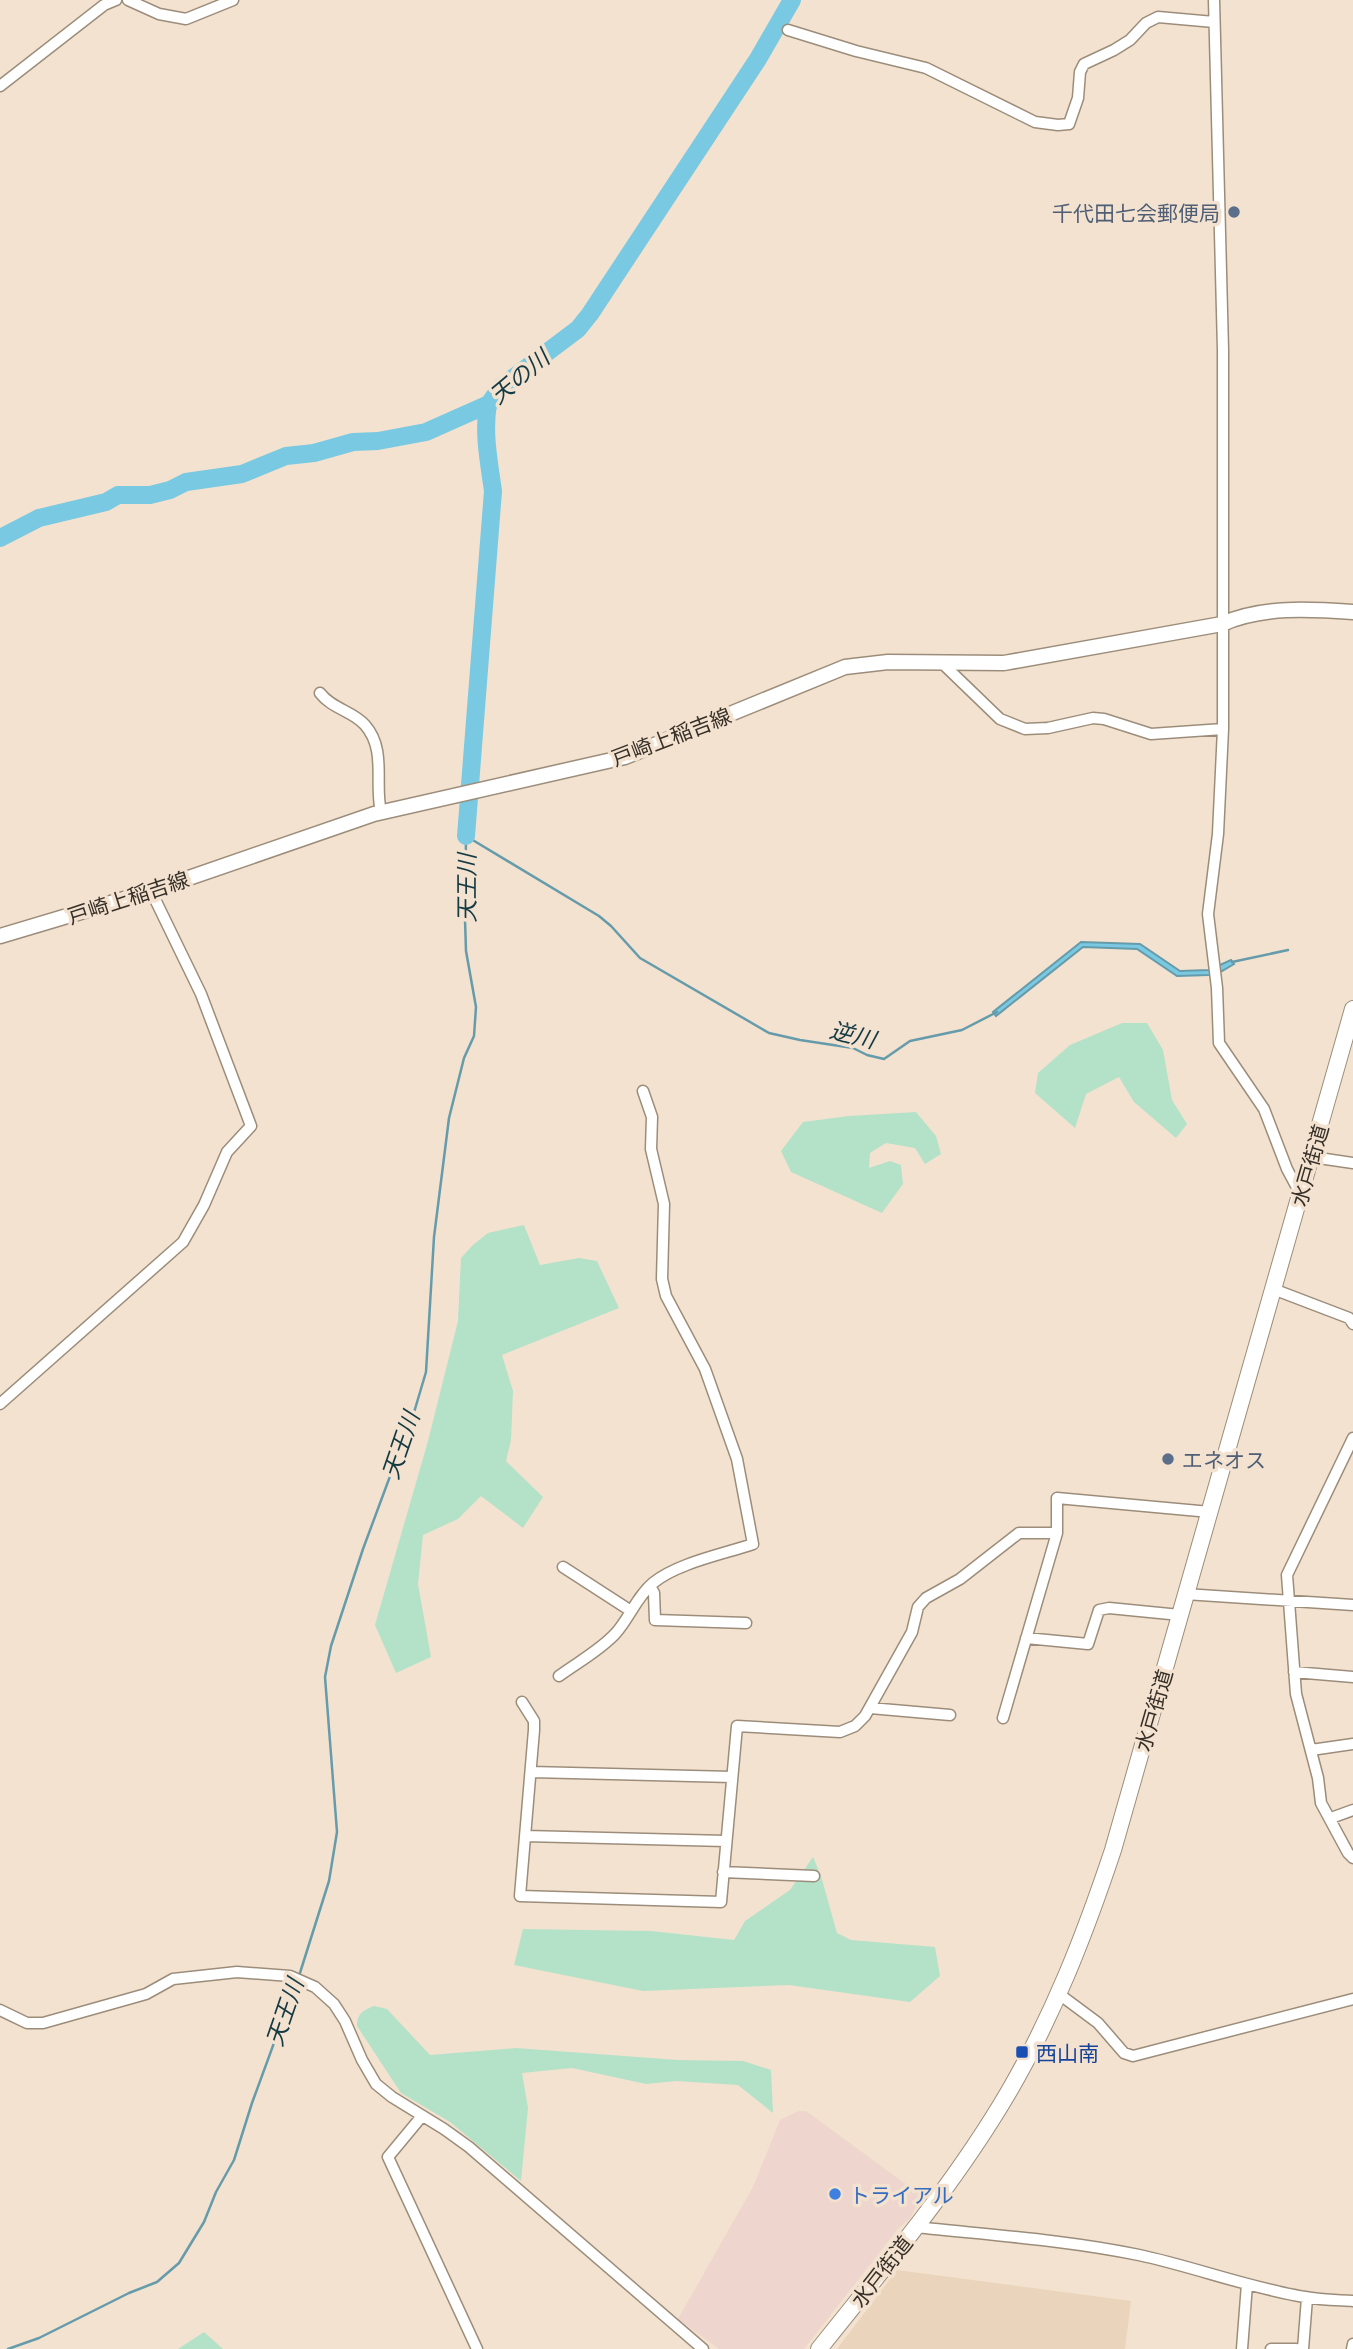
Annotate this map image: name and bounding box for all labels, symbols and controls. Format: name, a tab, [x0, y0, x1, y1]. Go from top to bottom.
place label: 千代田七会郵便局	[1052, 200, 1220, 225]
marker: 千代田七会郵便局	[1226, 204, 1242, 220]
water label: 天の川	[484, 341, 557, 409]
street label: 戸崎上稲吉線	[608, 702, 734, 770]
water label: 天王川	[452, 851, 480, 923]
street label: 戸崎上稲吉線	[64, 866, 192, 928]
water label: 逆川	[827, 1015, 882, 1054]
street label: 水戸街道	[1285, 1121, 1333, 1209]
water label: 天王川	[376, 1405, 425, 1482]
place label: エネオス	[1182, 1447, 1266, 1472]
marker: エネオス	[1160, 1451, 1176, 1467]
street label: 水戸街道	[1129, 1666, 1177, 1754]
water label: 天王川	[260, 1972, 309, 2049]
place label: 西山南	[1036, 2040, 1099, 2065]
marker: 西山南	[1014, 2044, 1030, 2060]
place label: トライアル	[849, 2182, 954, 2207]
marker: トライアル	[827, 2186, 843, 2202]
street label: 水戸街道	[845, 2230, 917, 2312]

